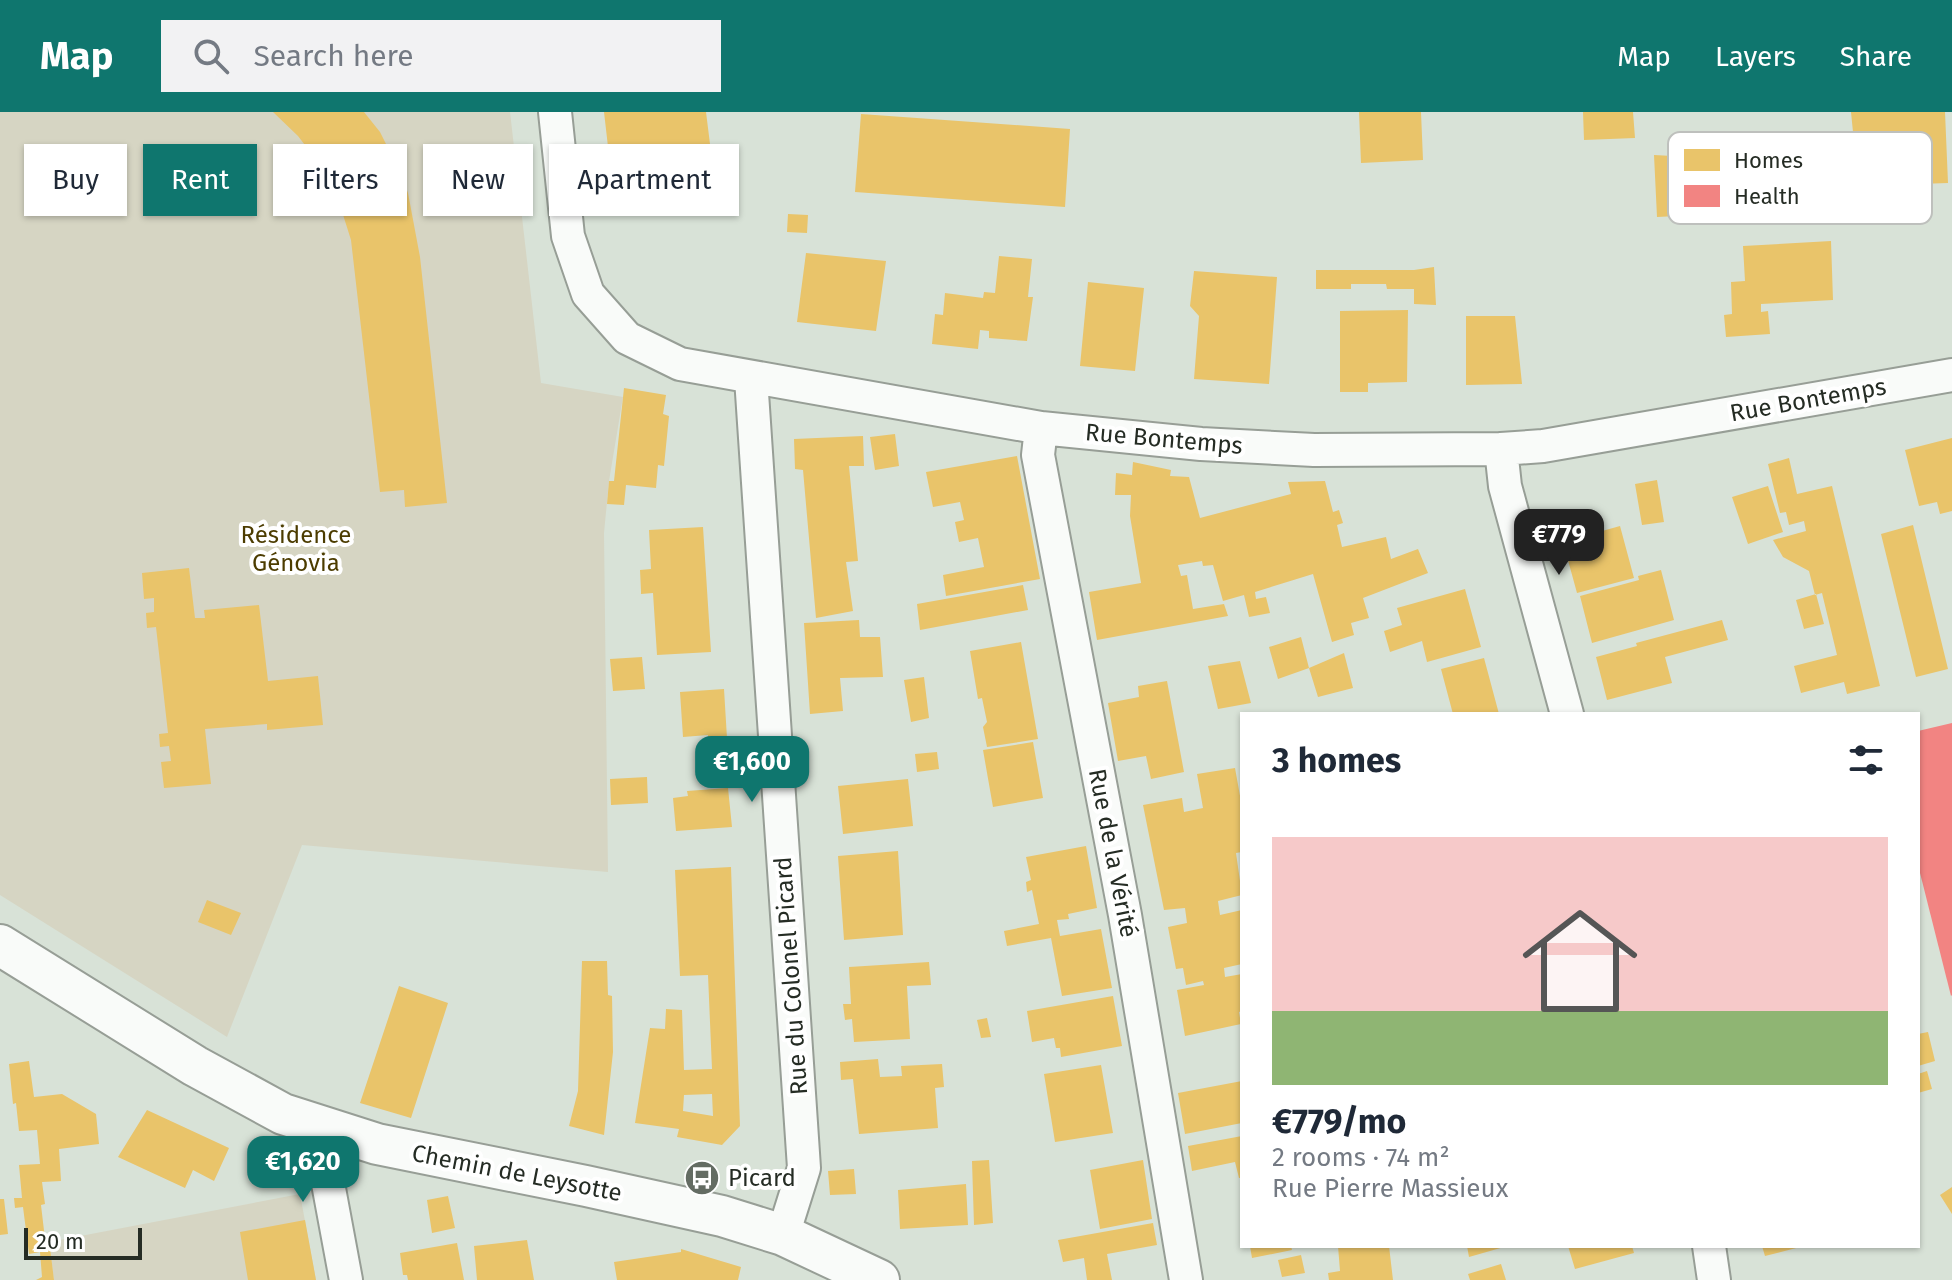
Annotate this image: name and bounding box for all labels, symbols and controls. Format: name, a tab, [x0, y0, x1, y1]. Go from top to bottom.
search box	[161, 20, 721, 92]
text: Map	[40, 33, 113, 79]
icon: search	[189, 34, 233, 78]
text: Search here	[253, 38, 414, 74]
text: Map	[1617, 40, 1671, 73]
text: Layers	[1715, 40, 1796, 73]
text: Share	[1840, 40, 1912, 73]
legend	[1668, 132, 1932, 224]
chip: Buy	[24, 144, 127, 216]
chip: Rent	[143, 144, 257, 216]
chip: Filters	[273, 144, 407, 216]
chip: New	[423, 144, 533, 216]
chip: Apartment	[549, 144, 739, 216]
text: Homes	[1734, 147, 1803, 174]
text: Health	[1734, 183, 1800, 210]
street label: Rue Bontemps	[1728, 372, 1888, 428]
street label: Rue Bontemps	[1084, 418, 1244, 460]
pin: €779	[1512, 509, 1606, 577]
text: €779	[1532, 519, 1586, 550]
park label: Résidence Génovia	[241, 521, 351, 577]
pin: €1,600	[687, 736, 817, 804]
icon: filters	[1844, 738, 1888, 782]
text: 3 homes	[1272, 740, 1401, 781]
text: €1,600	[713, 746, 791, 777]
street label: Rue de la Vérité	[1083, 766, 1143, 940]
street label: Rue du Colonel Picard	[769, 856, 813, 1096]
icon: home	[1508, 889, 1652, 1033]
text: €779/mo	[1272, 1101, 1406, 1142]
pin: €1,620	[238, 1136, 368, 1204]
street label: Chemin de Leysotte	[410, 1139, 624, 1207]
text: 2 rooms · 74 m²	[1272, 1142, 1450, 1173]
text: €1,620	[265, 1146, 341, 1177]
bus stop icon: Picard	[683, 1159, 721, 1197]
place label: Picard	[728, 1164, 796, 1192]
text: Rue Pierre Massieux	[1272, 1173, 1508, 1204]
scale bar	[24, 1224, 142, 1260]
text: 20 m	[36, 1228, 84, 1255]

